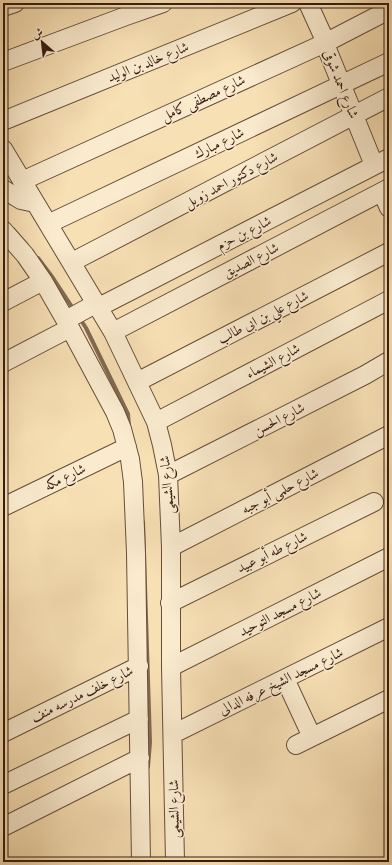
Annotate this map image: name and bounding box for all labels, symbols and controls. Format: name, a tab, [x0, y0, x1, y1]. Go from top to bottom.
north arrow	[22, 22, 62, 62]
text: ش	[29, 24, 46, 43]
street label: شارع خالد بن الوليد	[104, 37, 192, 89]
street label: شارع احمد شوقى	[317, 47, 363, 122]
street label: شارع مصطفى كامل	[158, 70, 249, 128]
street label: شارع مبارك	[191, 123, 248, 165]
street label: شارع دكتور احمد زويل	[181, 147, 282, 214]
street label: شارع بن حزم	[213, 211, 276, 258]
street label: شارع الصديق	[220, 238, 283, 284]
street label: شارع علي بن ابى طالب	[214, 286, 313, 351]
street label: شارع الشيماء	[243, 339, 304, 385]
street label: شارع الحسن	[250, 398, 309, 442]
street label: شارع الشيمى	[155, 455, 181, 515]
street label: شارع مكه	[41, 459, 90, 497]
street label: شارع حلمى أبو جبه	[238, 462, 323, 520]
street label: شارع طه أبو عبيد	[233, 526, 312, 579]
street label: شارع مسجد التوحيد	[235, 583, 325, 643]
street label: شارع مسجد الشيخ عرفه الدالى	[216, 643, 348, 722]
street label: شارع خلف مدرسه منف	[28, 661, 137, 729]
street label: شارع الشيمى	[164, 779, 186, 838]

